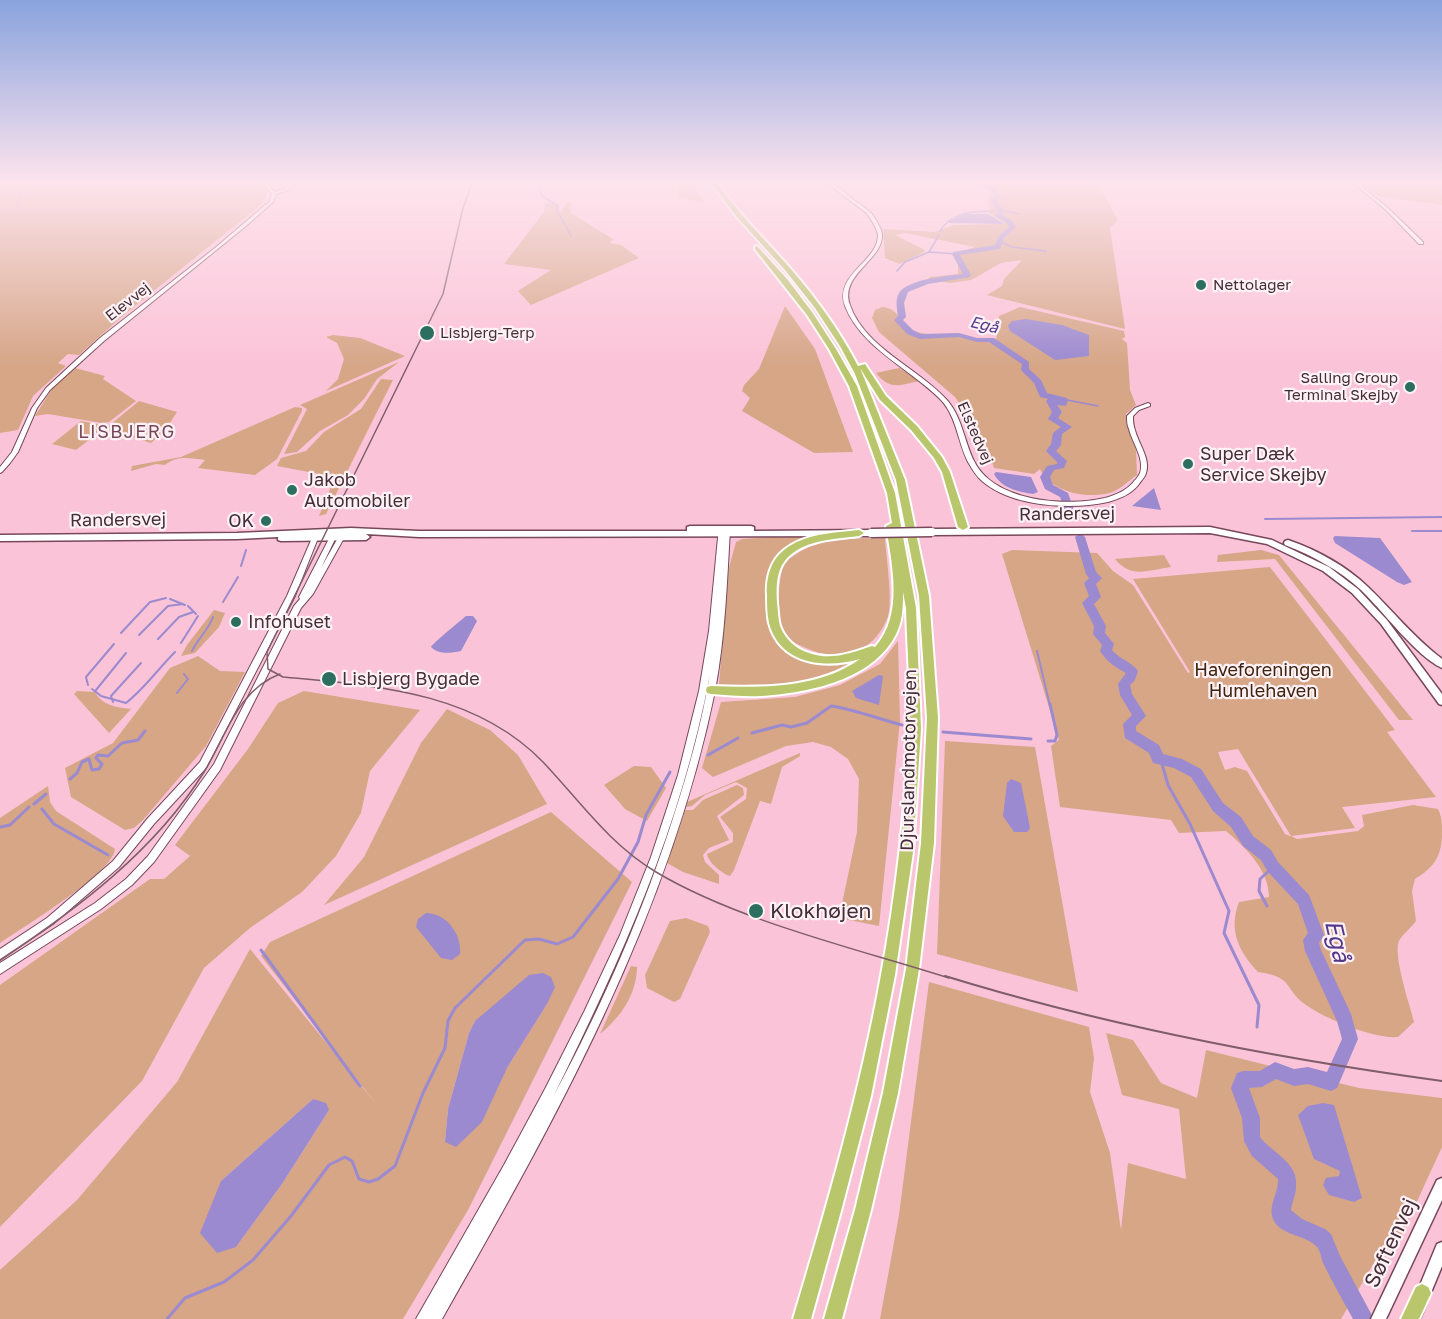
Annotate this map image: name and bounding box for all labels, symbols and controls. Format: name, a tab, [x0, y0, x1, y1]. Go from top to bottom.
place label: Nettolager	[1213, 276, 1291, 294]
marker: Nettolager	[1194, 278, 1208, 292]
street label: Elevvej	[102, 279, 154, 325]
water label: Egå	[968, 312, 1000, 338]
marker: Lisbjerg-Terp	[418, 324, 436, 342]
place label: Lisbjerg-Terp	[440, 324, 534, 342]
place label: Salling Group Terminal Skejby	[1284, 369, 1398, 404]
marker: Salling Group Terminal Skejby	[1403, 380, 1417, 394]
street label: Elstedvej	[953, 399, 997, 467]
district label: LISBJERG	[78, 421, 176, 443]
place label: Super Dæk Service Skejby	[1200, 443, 1327, 486]
marker: Super Dæk Service Skejby	[1181, 457, 1195, 471]
place label: Jakob Automobiler	[304, 469, 410, 512]
marker: Jakob Automobiler	[285, 483, 299, 497]
street label: Randersvej	[1019, 502, 1115, 526]
street label: Randersvej	[70, 508, 166, 532]
place label: OK	[228, 510, 254, 532]
marker: OK	[259, 514, 273, 528]
place label: Infohuset	[248, 611, 331, 633]
marker: Infohuset	[229, 615, 243, 629]
park label: Haveforeningen Humlehaven	[1194, 659, 1332, 702]
place label: Lisbjerg Bygade	[342, 668, 480, 690]
street label: Djurslandmotorvejen	[897, 669, 921, 851]
marker: Lisbjerg Bygade	[320, 670, 338, 688]
place label: Klokhøjen	[770, 898, 871, 924]
marker: Klokhøjen	[747, 902, 765, 920]
water label: Egå	[1318, 917, 1356, 965]
street label: Søftenvej	[1359, 1194, 1423, 1292]

